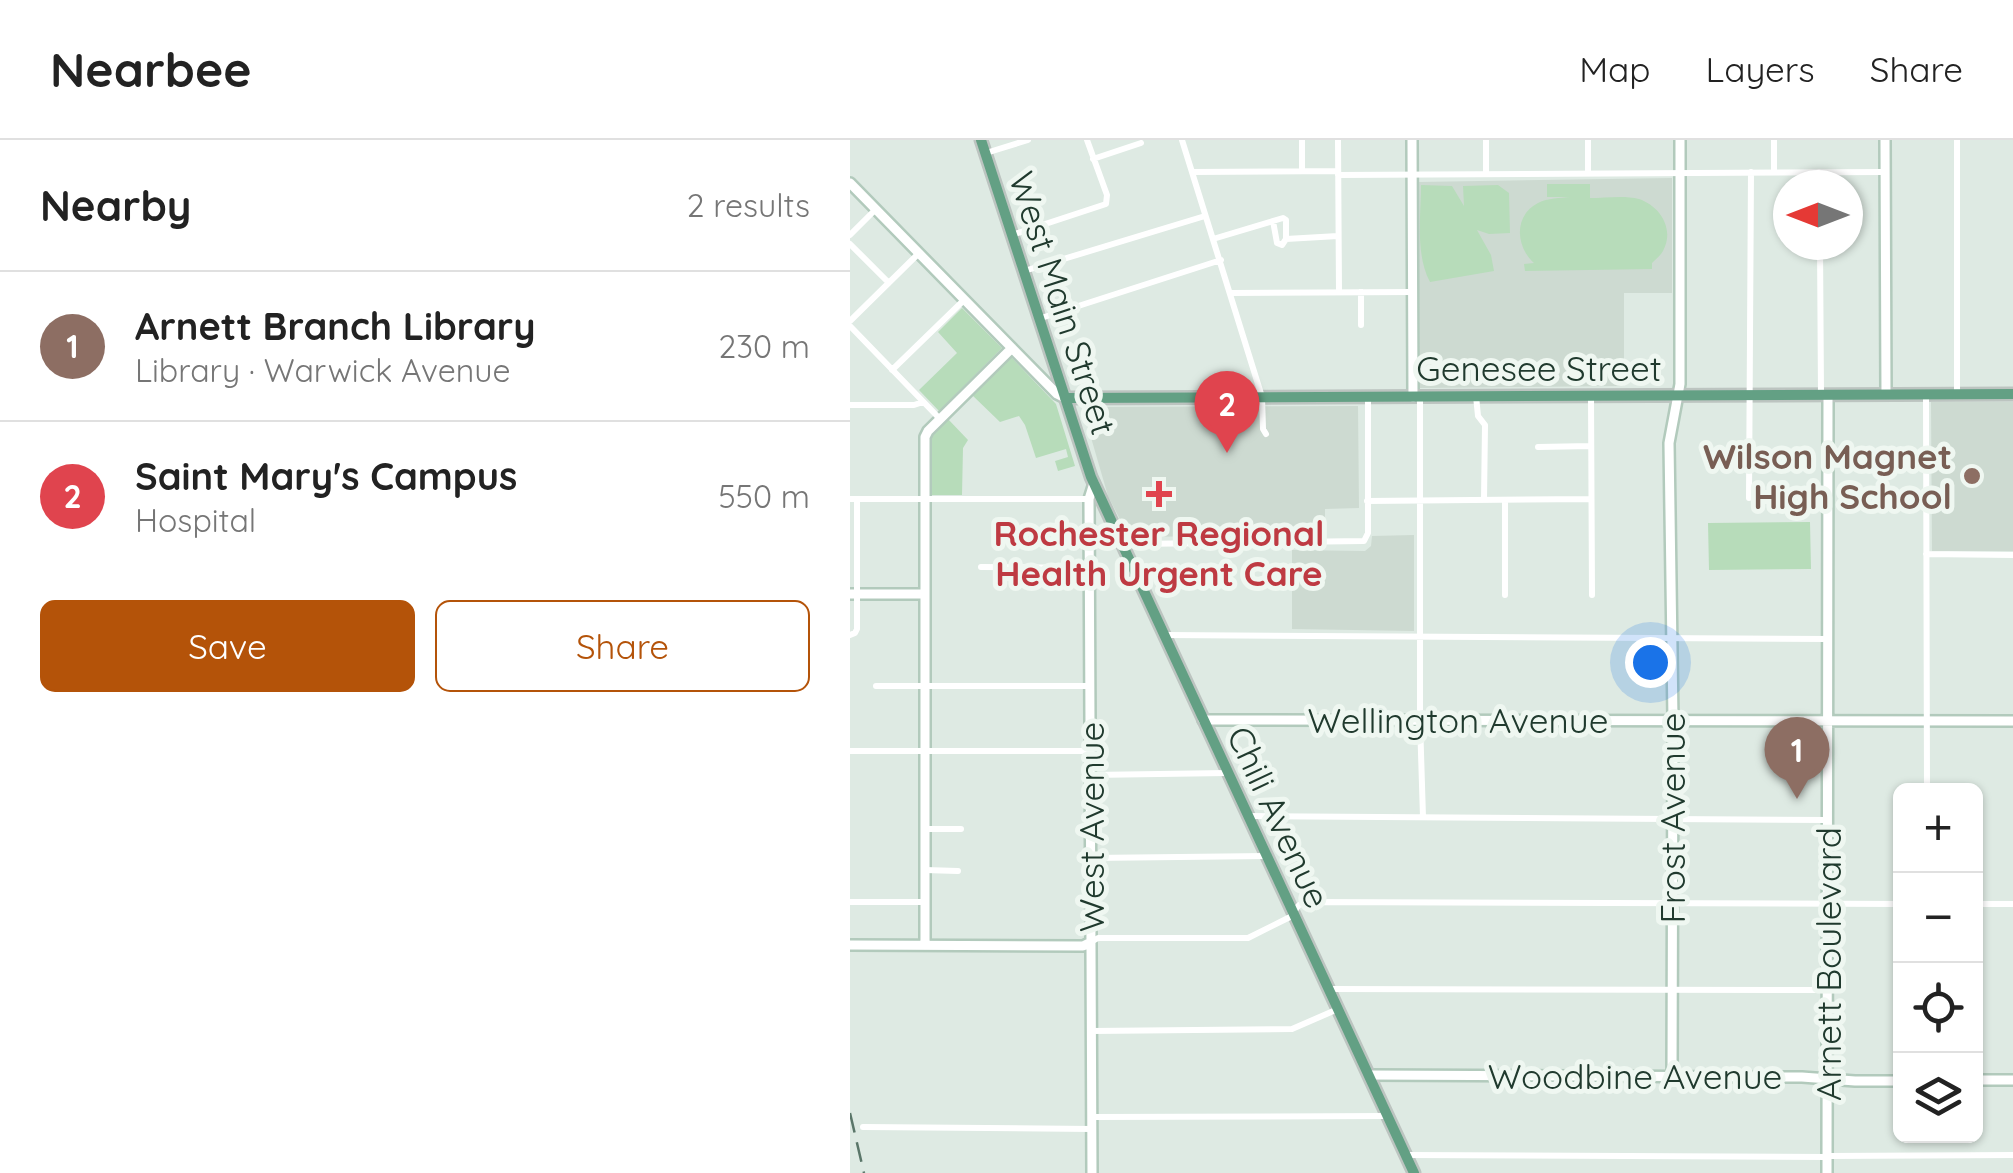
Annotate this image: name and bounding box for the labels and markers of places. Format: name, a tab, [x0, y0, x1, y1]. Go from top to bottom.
pin: 2	[1194, 370, 1260, 453]
place label: Wilson Magnet High School	[1703, 434, 1952, 518]
marker: Wilson Magnet High School	[1961, 465, 1983, 487]
marker: Rochester Regional Health Urgent Care	[1146, 481, 1172, 507]
place label: Rochester Regional Health Urgent Care	[994, 511, 1324, 595]
pin: 1	[1764, 716, 1830, 799]

